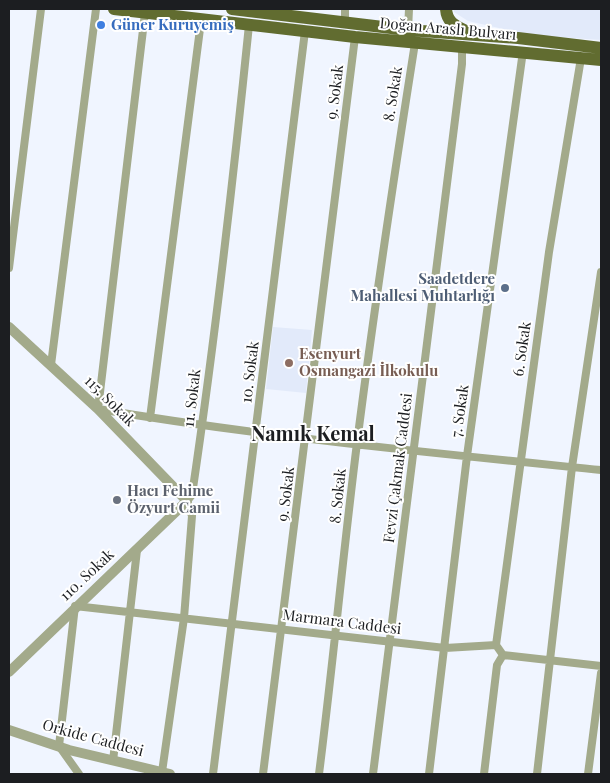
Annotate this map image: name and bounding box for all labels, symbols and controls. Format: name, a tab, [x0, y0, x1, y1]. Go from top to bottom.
street label: Doğan Araslı Bulvarı	[379, 12, 518, 44]
place label: Güner Kuruyemiş	[111, 14, 234, 34]
marker: Güner Kuruyemiş	[95, 19, 107, 31]
street label: 9. Sokak	[321, 63, 347, 120]
street label: 8. Sokak	[378, 64, 406, 123]
place label: Saadetdere Mahallesi Muhtarlığı	[351, 268, 495, 305]
marker: Saadetdere Mahallesi Muhtarlığı	[499, 282, 511, 294]
street label: 6. Sokak	[507, 319, 535, 378]
street label: 10. Sokak	[235, 339, 263, 404]
place label: Esenyurt Osmangazi İlkokulu	[299, 343, 438, 380]
marker: Esenyurt Osmangazi İlkokulu	[283, 357, 295, 369]
street label: 11. Sokak	[178, 367, 205, 428]
street label: 115. Sokak	[81, 370, 141, 431]
street label: 7. Sokak	[445, 382, 473, 439]
street label: Fevzi Çakmak Caddesi	[378, 391, 416, 544]
district label: Namık Kemal	[251, 419, 375, 446]
street label: 9. Sokak	[272, 465, 298, 522]
street label: 8. Sokak	[324, 467, 350, 524]
place label: Hacı Fehime Özyurt Camii	[127, 480, 220, 517]
marker: Hacı Fehime Özyurt Camii	[111, 494, 123, 506]
street label: 110. Sokak	[55, 543, 118, 605]
street label: Marmara Caddesi	[282, 604, 403, 638]
street label: Orkide Caddesi	[40, 714, 147, 760]

